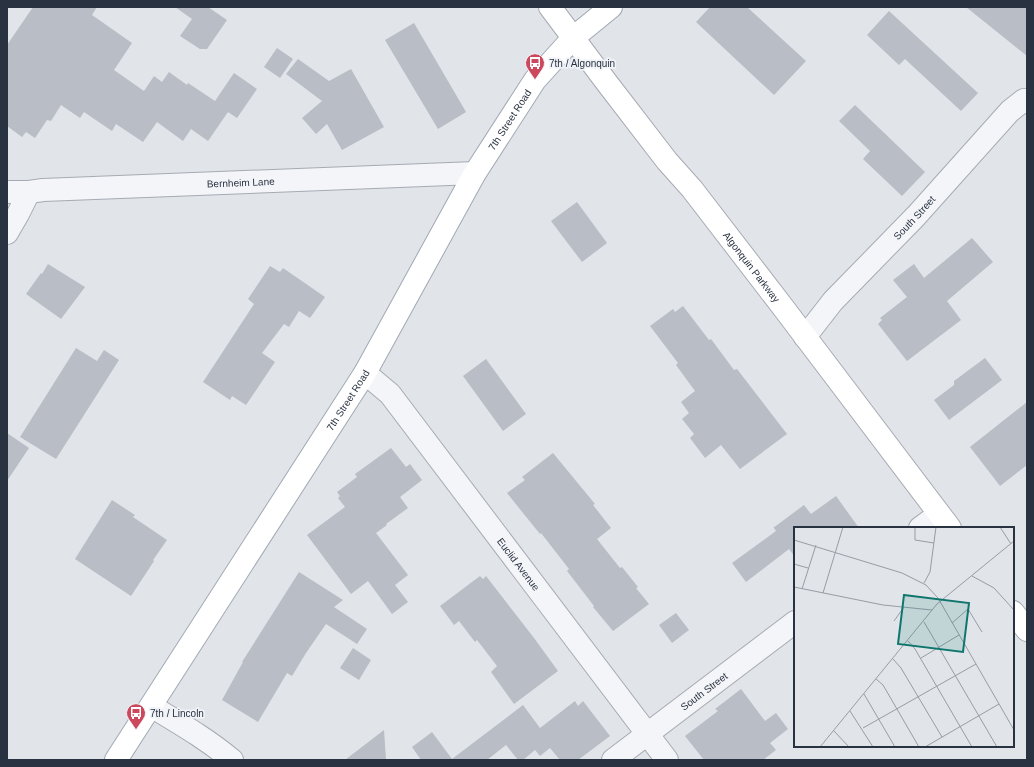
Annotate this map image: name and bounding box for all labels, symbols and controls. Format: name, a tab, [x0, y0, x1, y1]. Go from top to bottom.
bus stop icon: 7th / Algonquin	[524, 52, 546, 80]
place label: 7th / Algonquin	[549, 58, 615, 69]
street label: 7th Street Road	[486, 87, 533, 152]
street label: Bernheim Lane	[207, 176, 275, 190]
street label: South Street	[891, 194, 938, 242]
street label: Algonquin Parkway	[721, 230, 782, 304]
street label: 7th Street Road	[324, 368, 372, 433]
inset map	[794, 527, 1014, 747]
street label: Euclid Avenue	[495, 536, 542, 593]
street label: South Street	[679, 670, 730, 713]
bus stop icon: 7th / Lincoln	[125, 702, 147, 730]
place label: 7th / Lincoln	[150, 708, 204, 719]

